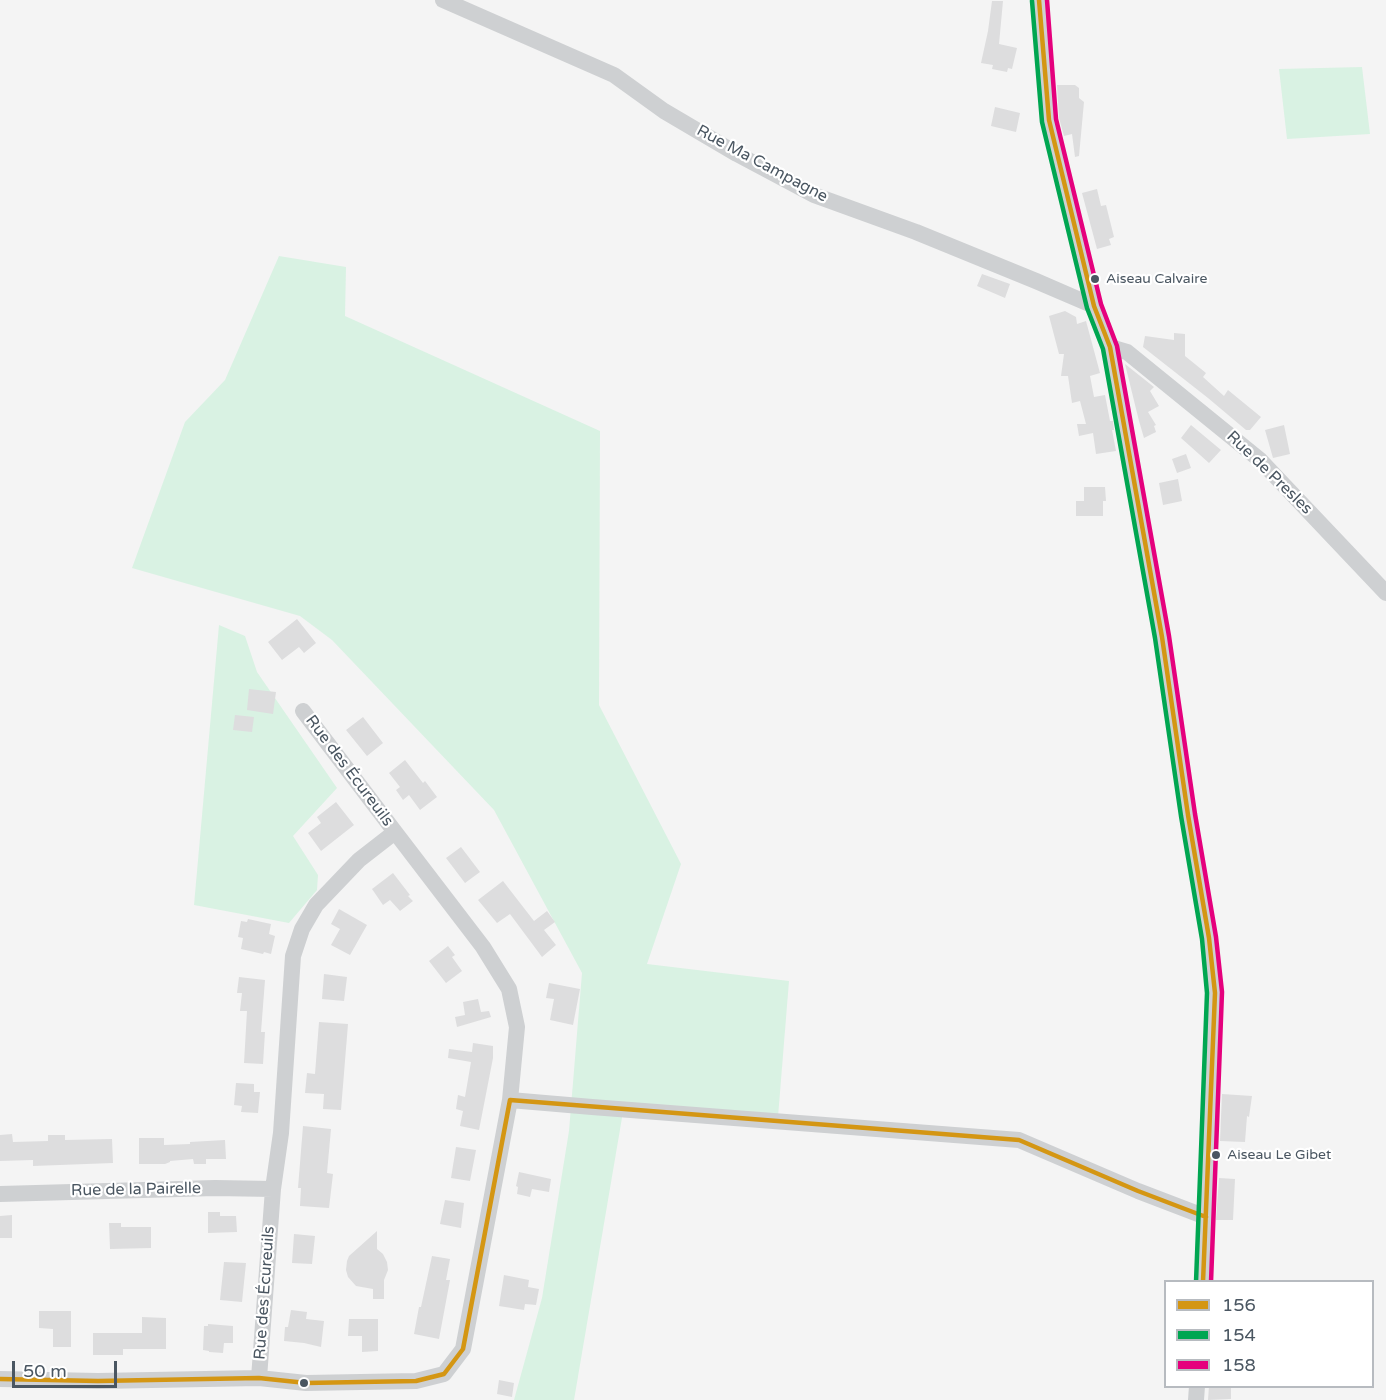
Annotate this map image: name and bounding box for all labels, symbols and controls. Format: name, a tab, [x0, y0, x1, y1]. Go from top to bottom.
street label: Rue Ma Campagne	[693, 121, 831, 207]
place label: Aiseau Calvaire	[1106, 271, 1207, 287]
marker: Aiseau Calvaire	[1089, 273, 1101, 285]
street label: Rue de Presles	[1222, 427, 1316, 519]
street label: Rue des Écureuils	[301, 712, 397, 830]
place label: Aiseau Le Gibet	[1227, 1147, 1331, 1163]
marker: Aiseau Le Gibet	[1210, 1149, 1222, 1161]
street label: Rue de la Pairelle	[71, 1179, 201, 1201]
street label: Rue des Écureuils	[251, 1226, 279, 1360]
legend	[1164, 1280, 1374, 1388]
text: 156	[1222, 1294, 1256, 1316]
text: 154	[1222, 1324, 1256, 1346]
scale bar	[15, 1349, 120, 1387]
text: 158	[1222, 1354, 1256, 1376]
text: 50 m	[23, 1360, 67, 1382]
unlabelled marker	[298, 1377, 310, 1389]

